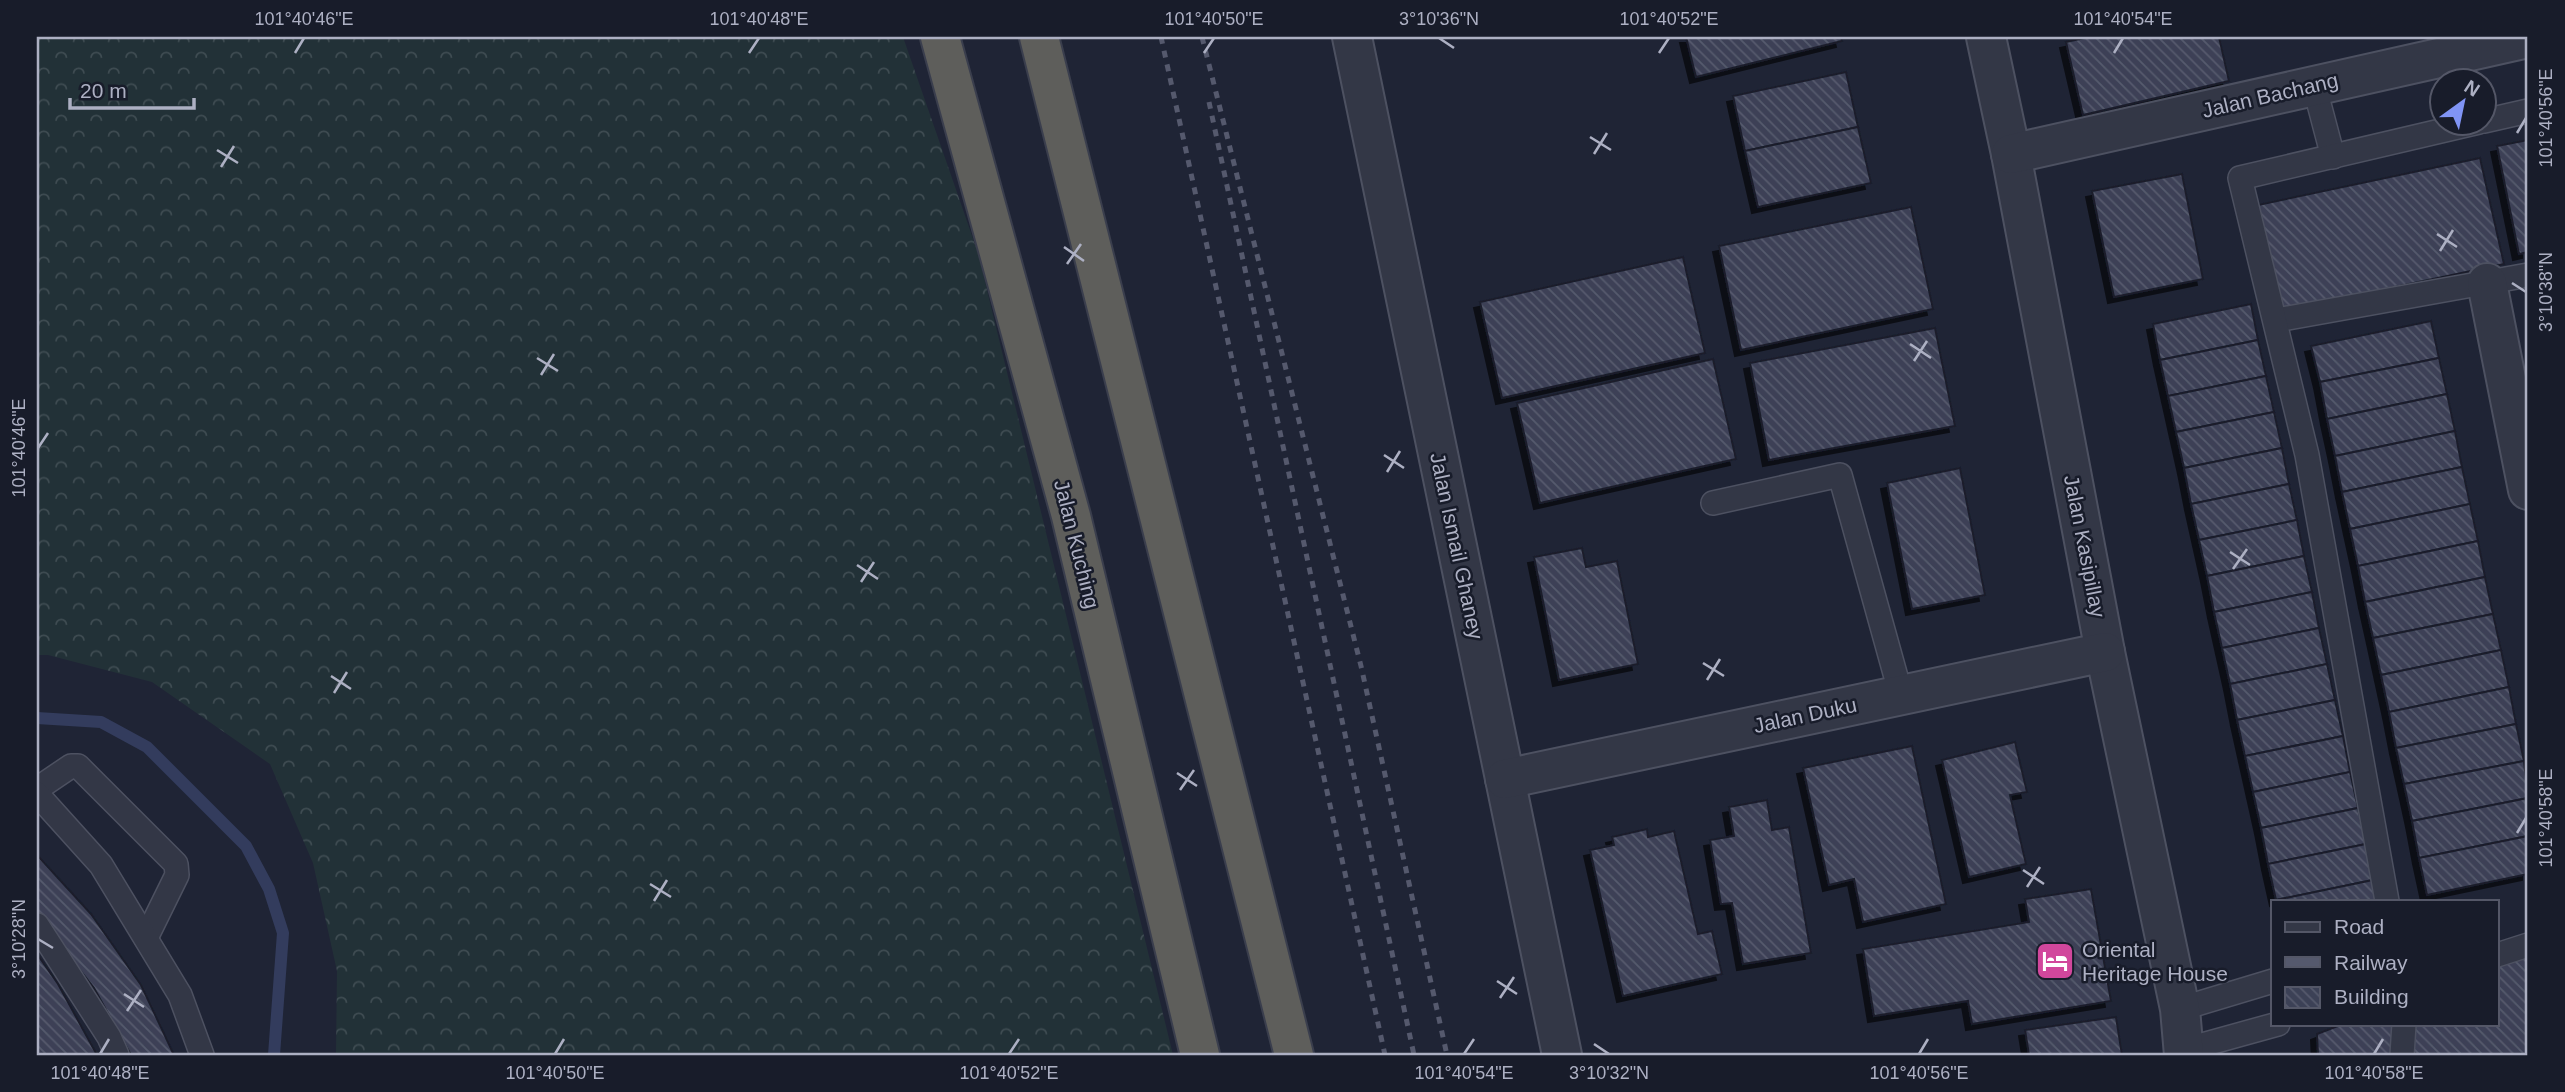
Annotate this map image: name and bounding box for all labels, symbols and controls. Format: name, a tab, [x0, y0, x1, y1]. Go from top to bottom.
text: 101°40'46"E	[254, 9, 354, 29]
text: 101°40'48"E	[709, 9, 809, 29]
text: 101°40'50"E	[1164, 9, 1264, 29]
text: 3°10'36"N	[1399, 9, 1479, 29]
text: 101°40'52"E	[1619, 9, 1719, 29]
text: 101°40'54"E	[2073, 9, 2173, 29]
scale bar	[70, 66, 194, 110]
north arrow	[2428, 66, 2498, 136]
street label: Jalan Bachang	[2200, 68, 2340, 122]
text: 101°40'56"E	[2536, 68, 2556, 168]
text: N	[2461, 76, 2483, 101]
text: 20 m	[80, 79, 127, 102]
text: 3°10'38"N	[2536, 252, 2556, 332]
text: 101°40'46"E	[9, 398, 29, 498]
street label: Jalan Ismail Ghaney	[1426, 451, 1488, 642]
street label: Jalan Kasipillay	[2060, 473, 2110, 620]
street label: Jalan Kuching	[1050, 477, 1104, 611]
street label: Jalan Duku	[1751, 693, 1859, 737]
text: 101°40'58"E	[2536, 768, 2556, 868]
text: 3°10'28"N	[9, 899, 29, 979]
legend	[2271, 900, 2498, 1026]
text: Road	[2334, 915, 2384, 938]
place label: Oriental Heritage House	[2082, 938, 2228, 985]
hotel icon: Oriental Heritage House	[2034, 940, 2076, 982]
text: Railway	[2334, 951, 2408, 974]
text: Building	[2334, 985, 2409, 1008]
text: 101°40'48"E	[50, 1063, 150, 1083]
text: 101°40'50"E	[505, 1063, 605, 1083]
text: 101°40'52"E	[959, 1063, 1059, 1083]
text: 101°40'54"E	[1414, 1063, 1514, 1083]
text: 3°10'32"N	[1569, 1063, 1649, 1083]
text: 101°40'56"E	[1869, 1063, 1969, 1083]
text: 101°40'58"E	[2324, 1063, 2424, 1083]

